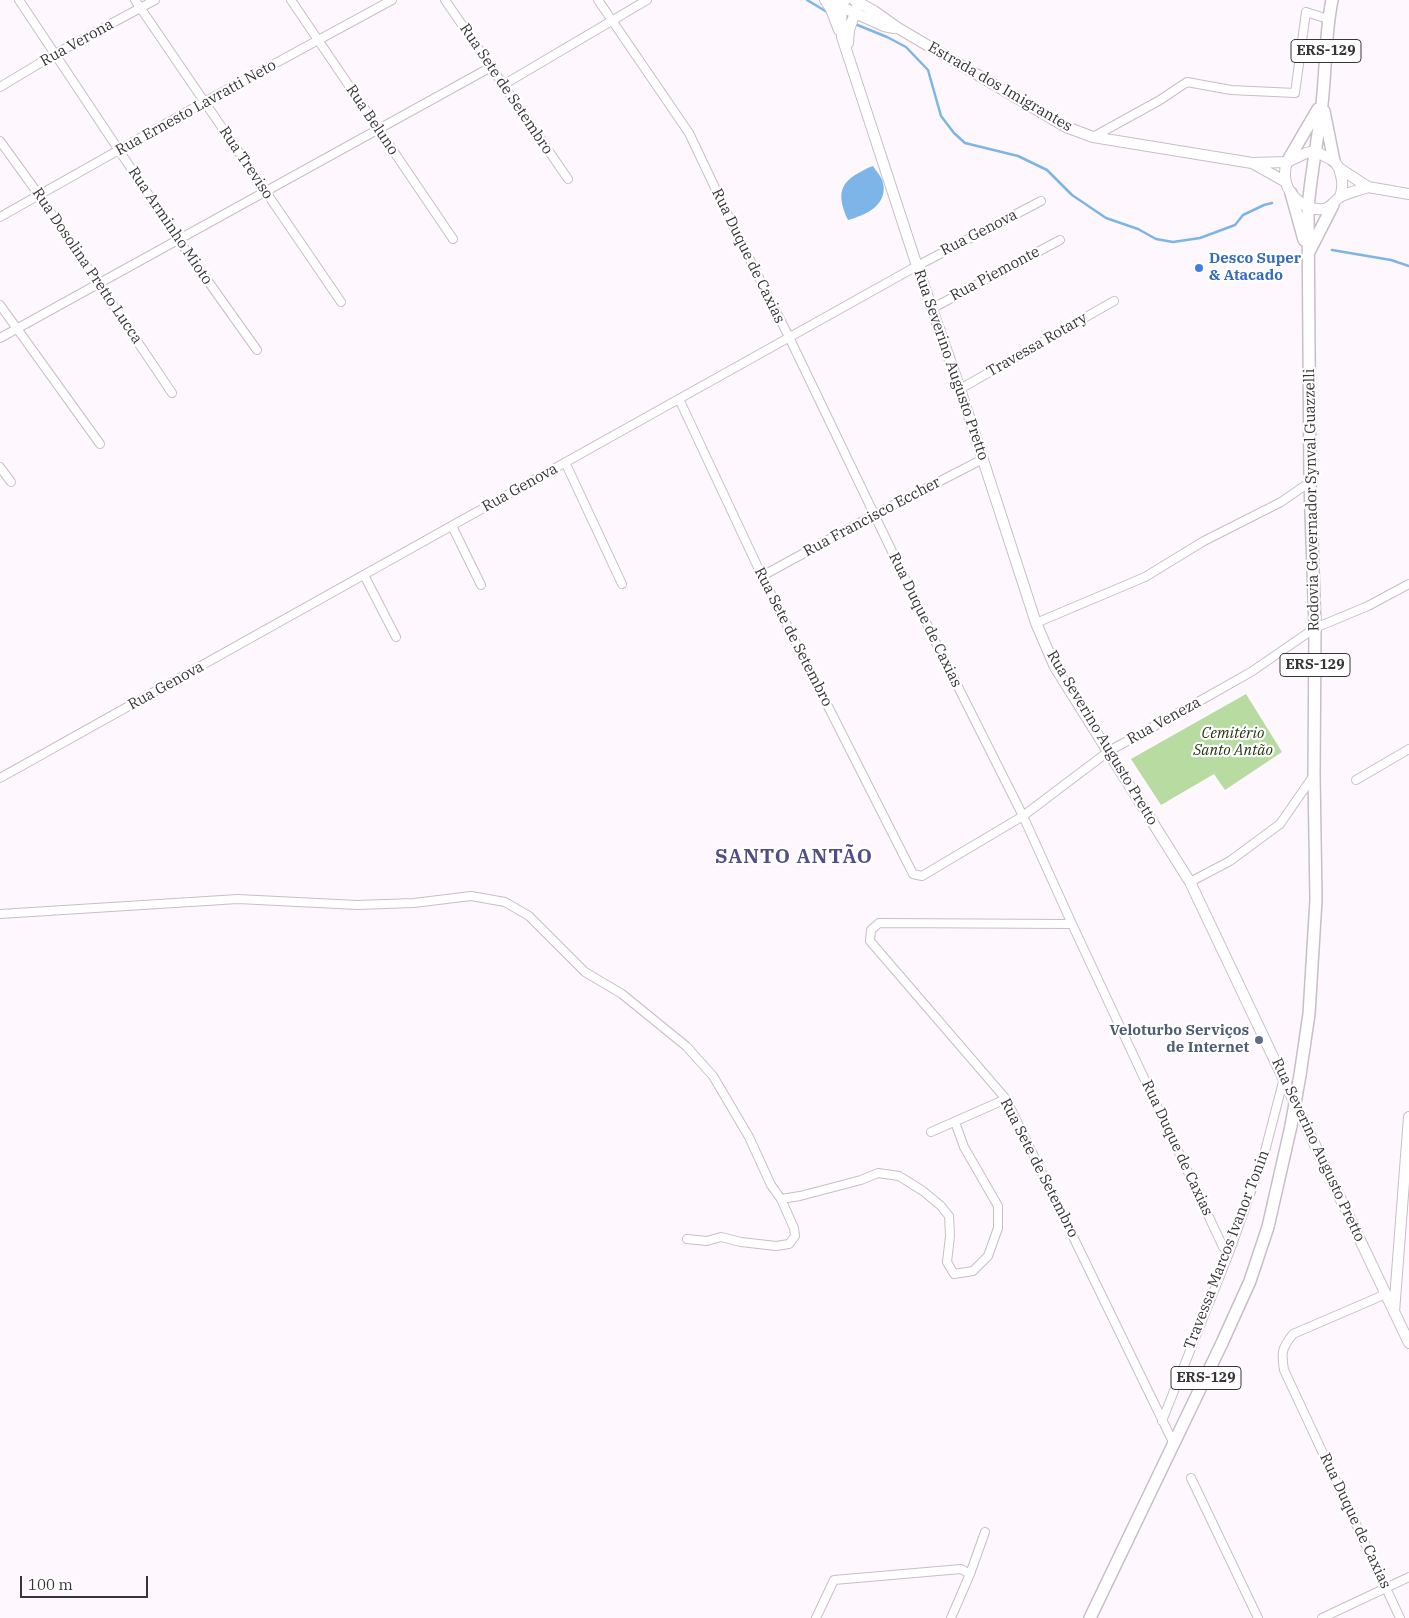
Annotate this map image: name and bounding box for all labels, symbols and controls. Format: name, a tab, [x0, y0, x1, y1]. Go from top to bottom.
street label: Rua Verona	[37, 15, 117, 71]
street label: Rua Sete de Setembro	[456, 20, 556, 158]
street label: Estrada dos Imigrantes	[925, 38, 1075, 136]
road number: ERS-129	[1291, 40, 1361, 62]
street label: Rua Ernesto Lavratti Neto	[113, 56, 279, 160]
street label: Rua Beluno	[342, 81, 402, 159]
street label: Rua Treviso	[215, 123, 277, 203]
street label: Rua Arminho Mioto	[124, 164, 216, 288]
street label: Rua Dosolina Pretto Lucca	[28, 185, 146, 347]
street label: Rua Duque de Caxias	[708, 186, 788, 326]
street label: Rua Genova	[938, 206, 1020, 260]
street label: Rua Piemonte	[947, 243, 1043, 305]
place label: Desco Super & Atacado	[1209, 250, 1301, 285]
marker: Desco Super & Atacado	[1193, 262, 1205, 274]
street label: Rua Severino Augusto Pretto	[910, 267, 992, 463]
street label: Travessa Rotary	[983, 309, 1091, 381]
street label: Rodovia Governador Synval Guazzelli	[1301, 368, 1323, 632]
street label: Rua Genova	[479, 460, 561, 516]
street label: Rua Francisco Eccher	[800, 473, 944, 561]
street label: Rua Duque de Caxias	[885, 550, 965, 690]
street label: Rua Sete de Setembro	[750, 564, 836, 710]
street label: Rua Severino Augusto Pretto	[1043, 647, 1161, 829]
road number: ERS-129	[1280, 654, 1350, 676]
street label: Rua Genova	[125, 658, 207, 714]
street label: Rua Veneza	[1124, 693, 1204, 749]
park label: Cemitério Santo Antão	[1193, 725, 1273, 760]
district label: SANTO ANTÃO	[714, 845, 874, 869]
place label: Veloturbo Serviços de Internet	[1110, 1022, 1249, 1057]
marker: Veloturbo Serviços de Internet	[1253, 1034, 1265, 1046]
street label: Rua Severino Augusto Pretto	[1267, 1055, 1369, 1245]
street label: Rua Duque de Caxias	[1138, 1077, 1216, 1219]
street label: Rua Sete de Setembro	[996, 1095, 1082, 1241]
street label: Travessa Marcos Ivanor Tonin	[1181, 1148, 1273, 1352]
road number: ERS-129	[1171, 1366, 1241, 1390]
street label: Rua Duque de Caxias	[1316, 1450, 1394, 1592]
scale bar	[22, 1566, 150, 1598]
text: 100 m	[28, 1575, 73, 1594]

